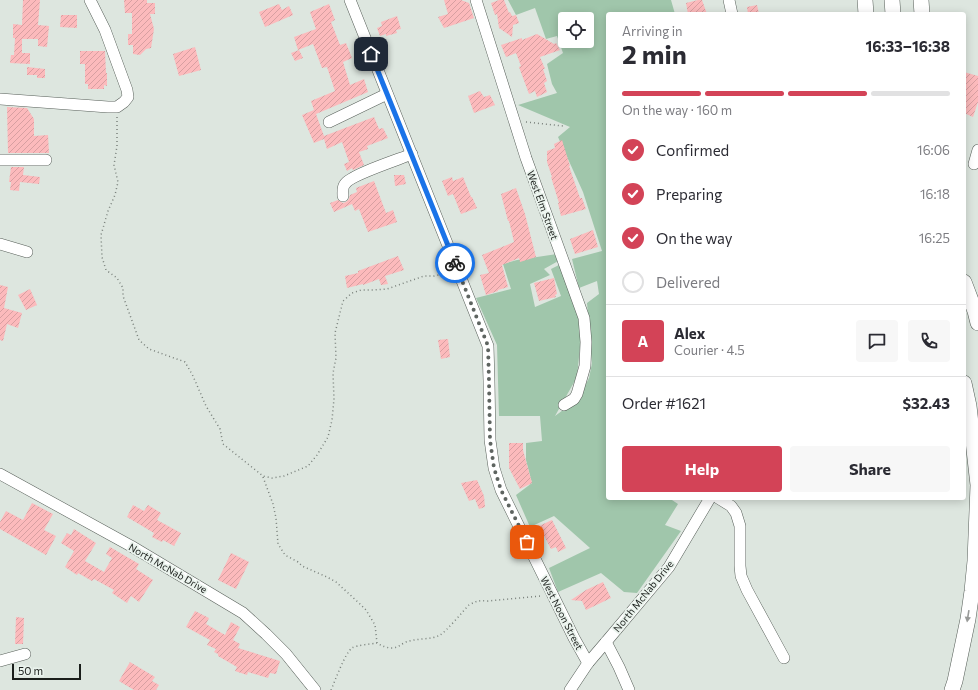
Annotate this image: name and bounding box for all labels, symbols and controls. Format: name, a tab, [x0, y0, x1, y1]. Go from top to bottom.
map controls	[558, 12, 594, 48]
button: locate	[558, 12, 594, 48]
text: Arriving in	[622, 23, 682, 39]
pin	[354, 37, 388, 71]
text: 16:33–16:38	[865, 37, 950, 55]
text: 2 min	[622, 38, 687, 69]
icon: home	[360, 43, 382, 65]
text: On the way · 160 m	[622, 102, 732, 118]
icon: check	[622, 139, 644, 161]
text: Confirmed	[656, 141, 729, 159]
text: 16:06	[917, 142, 950, 158]
street label: West Elm Street	[525, 169, 561, 241]
icon: check	[622, 183, 644, 205]
text: Preparing	[656, 185, 722, 203]
text: 16:18	[920, 186, 950, 202]
icon: check	[622, 227, 644, 249]
text: On the way	[656, 229, 733, 247]
text: 16:25	[919, 230, 950, 246]
courier	[435, 243, 475, 283]
icon: bike	[444, 252, 466, 274]
text: Delivered	[656, 273, 720, 291]
button: chat	[856, 320, 898, 362]
button: phone	[908, 320, 950, 362]
text: Alex	[674, 324, 705, 342]
text: A	[638, 332, 648, 350]
text: Courier · 4.5	[674, 342, 745, 358]
text: Order #1621	[622, 394, 706, 412]
text: $32.43	[902, 394, 950, 412]
button: Help	[622, 446, 782, 492]
button: Share	[790, 446, 950, 492]
pin	[510, 525, 544, 559]
icon: bag	[516, 531, 538, 553]
street label: North McNab Drive	[127, 541, 209, 595]
street label: North McNab Drive	[610, 558, 676, 634]
street label: West Noon Street	[538, 574, 586, 652]
one-way arrow	[965, 610, 971, 622]
scale bar	[12, 662, 81, 681]
text: 50 m	[18, 664, 43, 677]

